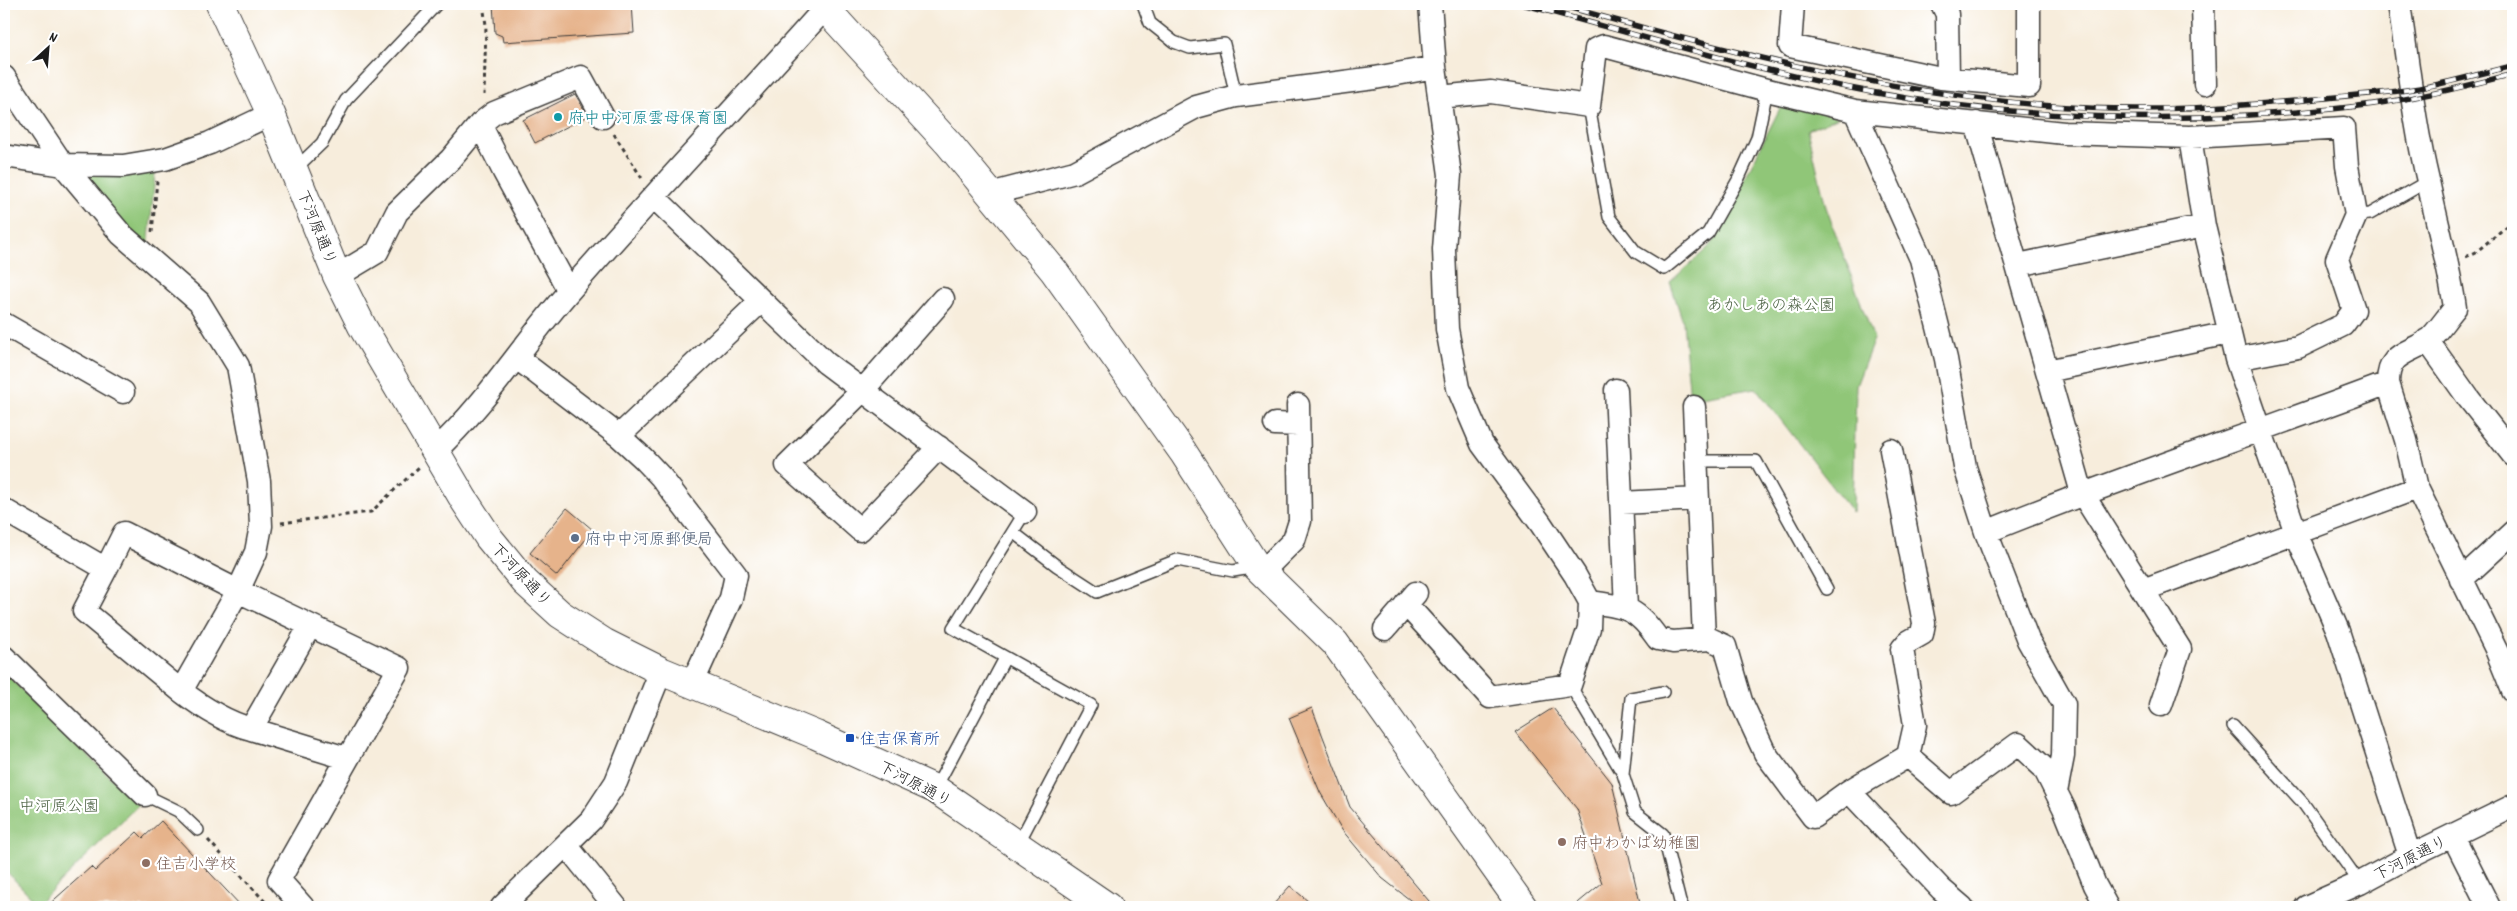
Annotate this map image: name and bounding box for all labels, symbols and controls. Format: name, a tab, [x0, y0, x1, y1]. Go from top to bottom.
north arrow	[22, 22, 72, 72]
text: N	[45, 28, 60, 49]
place label: 府中中河原雲母保育園	[568, 108, 728, 131]
marker: 府中中河原雲母保育園	[552, 111, 564, 123]
street label: 下河原通り	[290, 187, 341, 269]
park label: あかしあの森公園	[1707, 295, 1835, 318]
place label: 府中中河原郵便局	[585, 529, 713, 552]
marker: 府中中河原郵便局	[569, 532, 581, 544]
street label: 下河原通り	[484, 539, 556, 613]
place label: 住吉保育所	[860, 729, 940, 752]
marker: 住吉保育所	[844, 732, 856, 744]
street label: 下河原通り	[874, 756, 956, 814]
park label: 中河原公園	[19, 796, 99, 819]
street label: 下河原通り	[2370, 831, 2452, 888]
place label: 府中わかば幼稚園	[1572, 833, 1700, 856]
marker: 府中わかば幼稚園	[1556, 836, 1568, 848]
place label: 住吉小学校	[156, 854, 236, 877]
marker: 住吉小学校	[140, 857, 152, 869]

